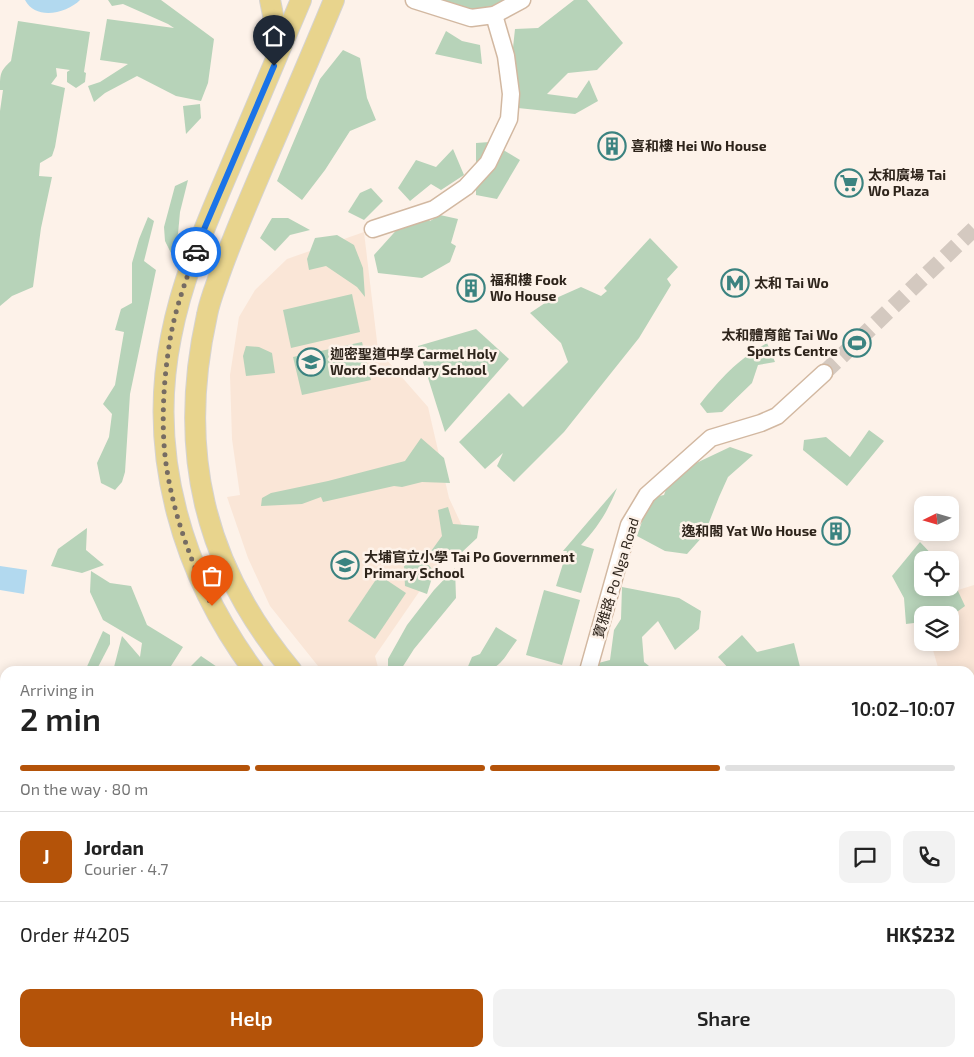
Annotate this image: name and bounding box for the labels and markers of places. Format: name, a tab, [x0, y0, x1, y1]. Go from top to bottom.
pin	[253, 15, 295, 66]
building icon: 喜和樓 Hei Wo House	[597, 131, 627, 161]
place label: 喜和樓 Hei Wo House	[631, 137, 767, 154]
place label: 太和廣場 Tai Wo Plaza	[868, 166, 946, 199]
supermarket icon: 太和廣場 Tai Wo Plaza	[834, 168, 864, 198]
metro station icon: 太和 Tai Wo	[720, 268, 750, 298]
place label: 福和樓 Fook Wo House	[490, 271, 567, 304]
building icon: 福和樓 Fook Wo House	[456, 273, 486, 303]
place label: 太和 Tai Wo	[754, 274, 829, 291]
place label: 太和體育館 Tai Wo Sports Centre	[721, 326, 838, 359]
sports icon: 太和體育館 Tai Wo Sports Centre	[842, 328, 872, 358]
place label: 迦密聖道中學 Carmel Holy Word Secondary School	[330, 345, 497, 378]
school or university icon: 迦密聖道中學 Carmel Holy Word Secondary School	[296, 347, 326, 377]
building icon: 逸和閣 Yat Wo House	[821, 516, 851, 546]
place label: 逸和閣 Yat Wo House	[681, 522, 817, 539]
place label: 大埔官立小學 Tai Po Government Primary School	[364, 548, 575, 581]
school or university icon: 大埔官立小學 Tai Po Government Primary School	[330, 550, 360, 580]
pin	[191, 555, 233, 606]

